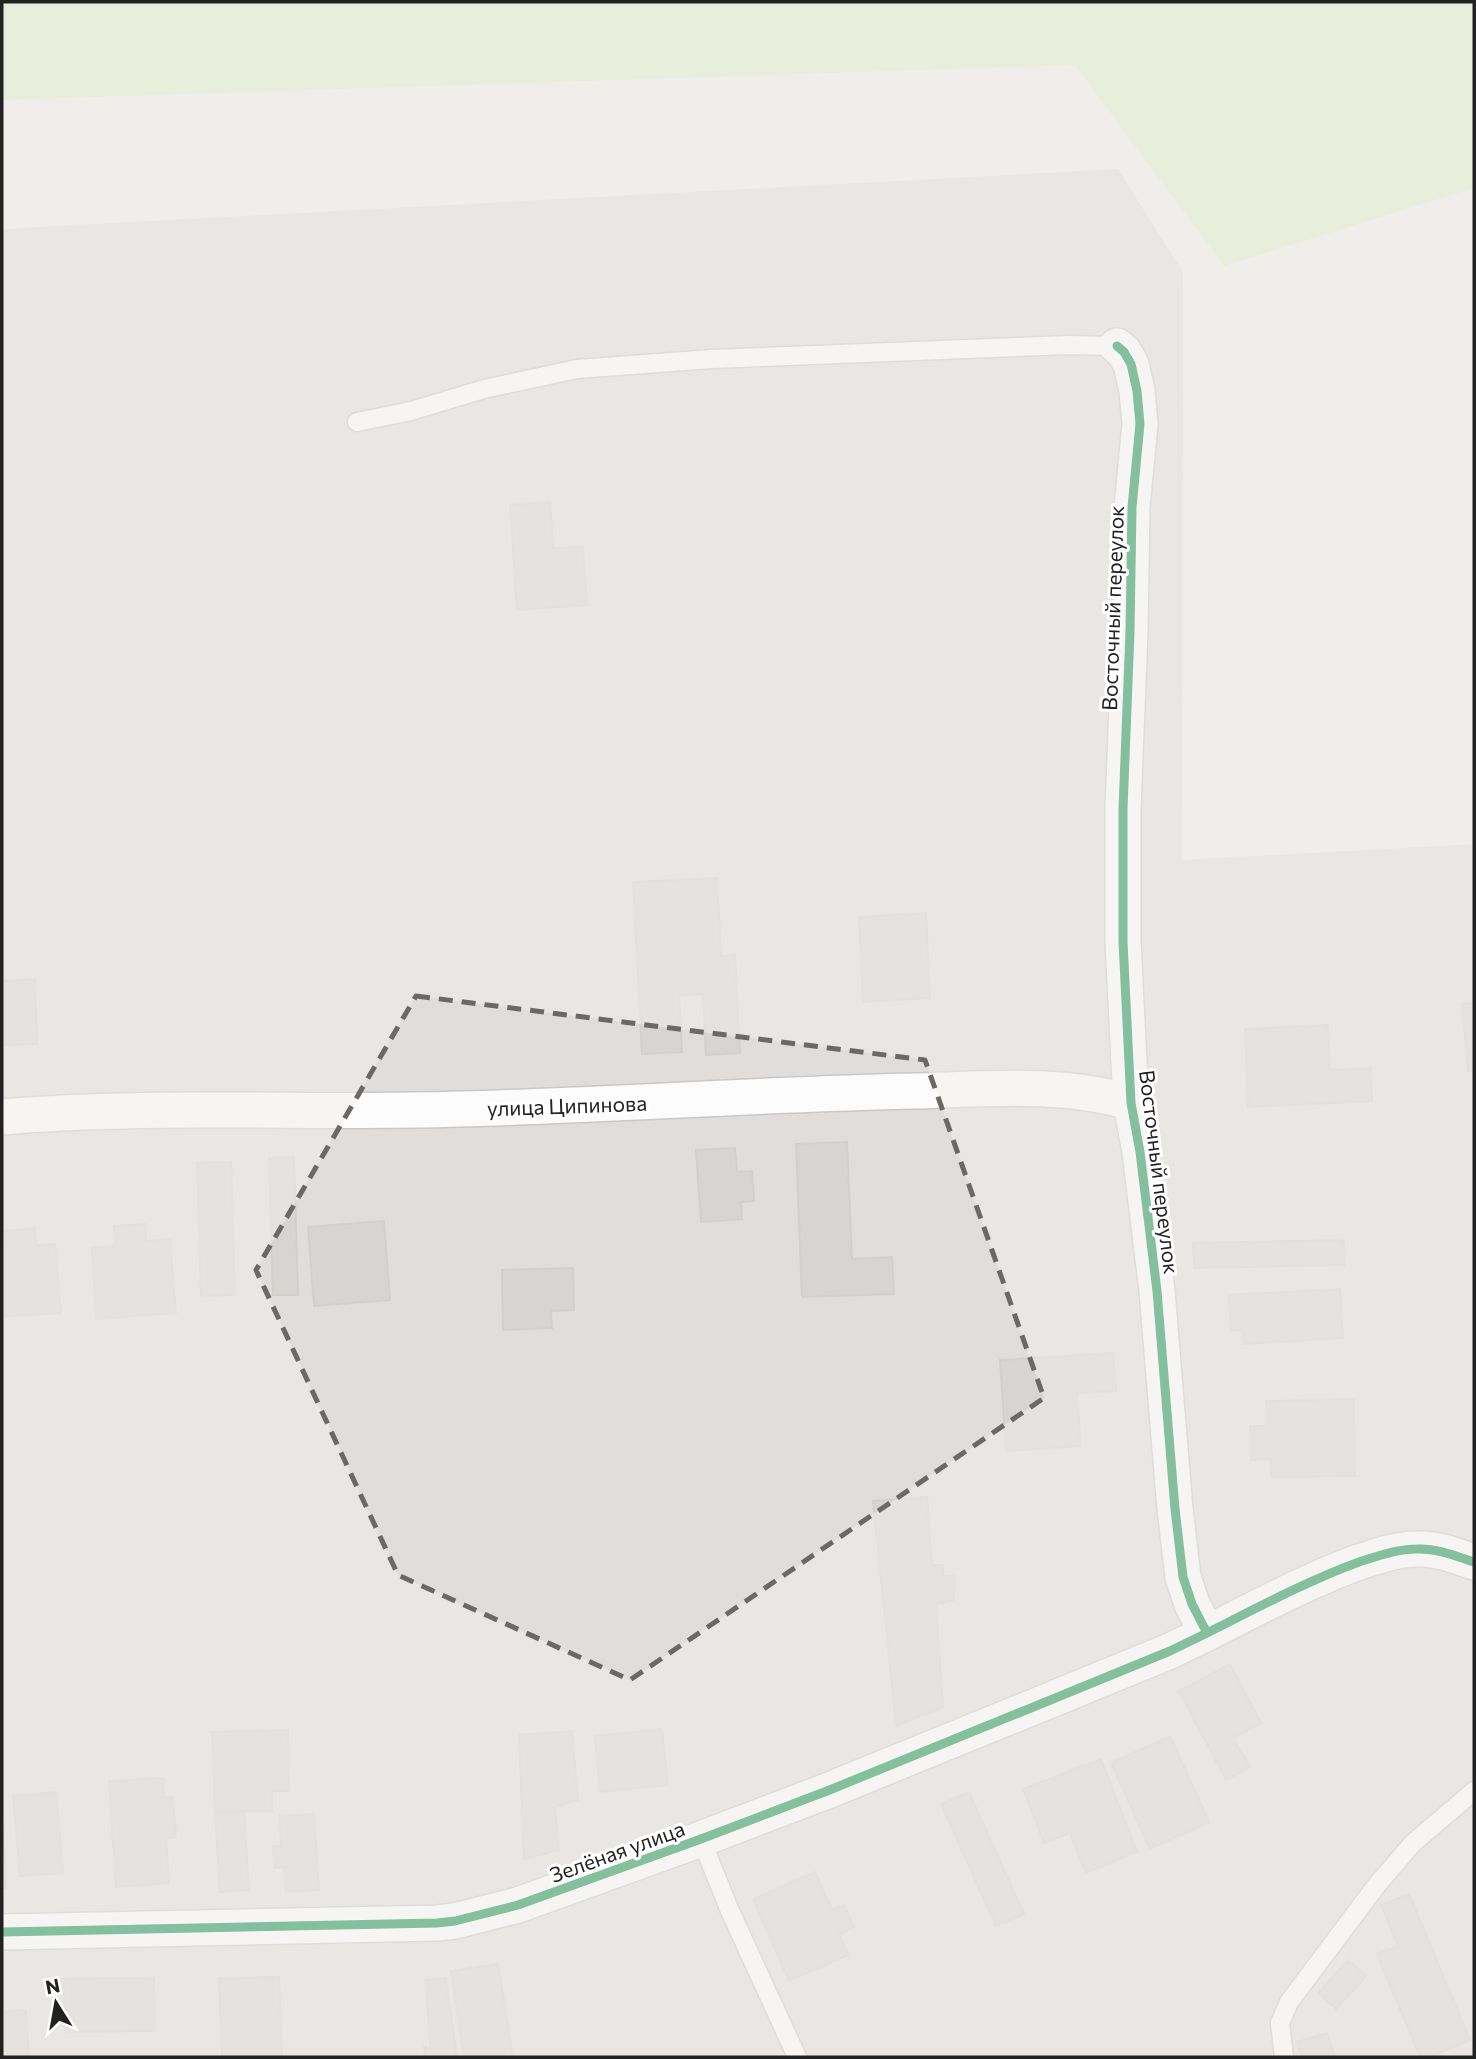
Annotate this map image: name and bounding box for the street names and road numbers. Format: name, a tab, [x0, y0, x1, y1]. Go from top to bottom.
street label: Восточный переулок	[1096, 505, 1128, 711]
street label: Восточный переулок	[1135, 1069, 1185, 1275]
street label: улица Ципинова	[487, 1090, 647, 1120]
street label: Зелёная улица	[546, 1815, 688, 1887]

